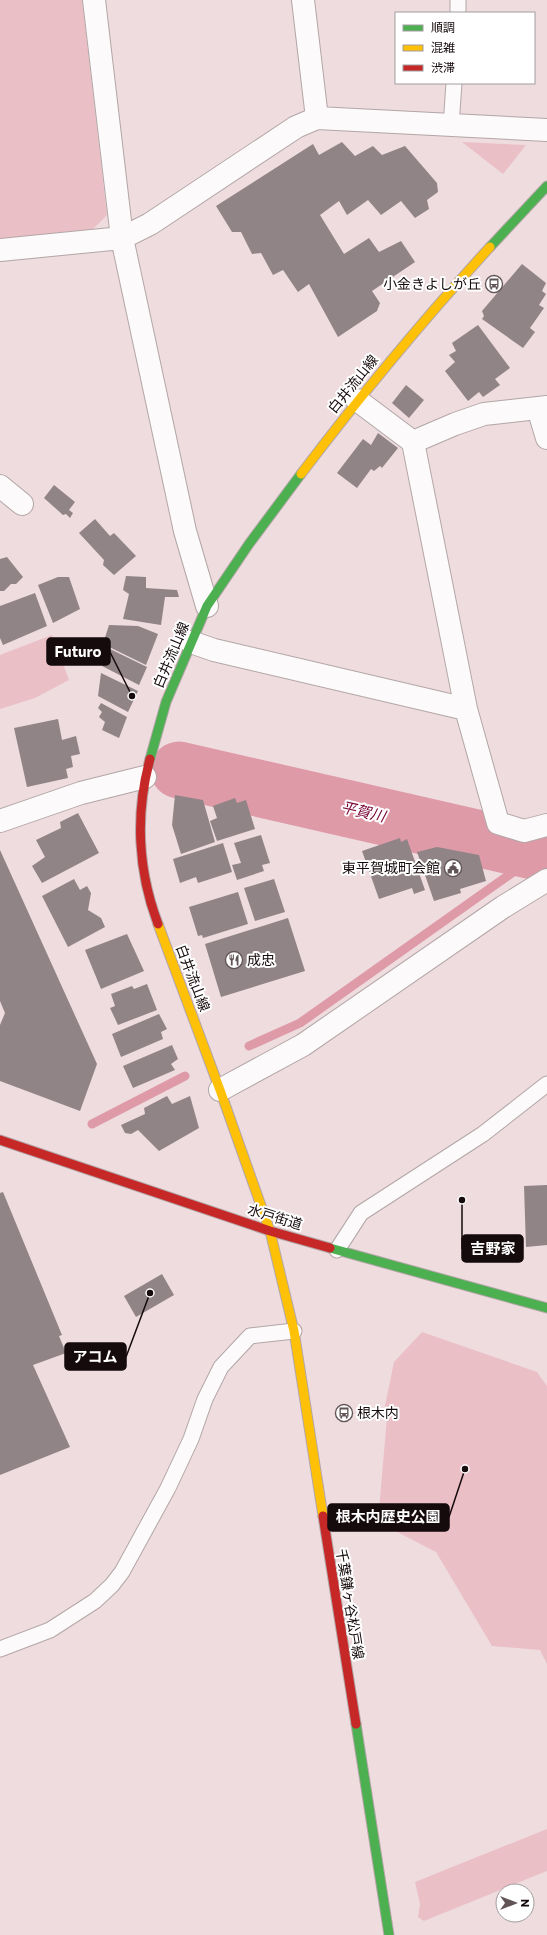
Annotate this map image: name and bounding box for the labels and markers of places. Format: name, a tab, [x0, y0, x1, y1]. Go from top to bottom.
bus stop icon: 小金きよしが丘	[484, 274, 504, 294]
place label: 小金きよしが丘	[383, 275, 481, 292]
callout: Futuro	[47, 638, 110, 665]
public building icon: 東平賀城町会館	[443, 858, 463, 878]
place label: 東平賀城町会館	[342, 859, 440, 876]
restaurant icon: 成忠	[224, 950, 244, 970]
place label: 成忠	[247, 951, 275, 968]
callout: 吉野家	[462, 1235, 523, 1262]
callout: アコム	[65, 1343, 126, 1370]
bus stop icon: 根木内	[334, 1403, 354, 1423]
place label: 根木内	[357, 1404, 399, 1421]
callout: 根木内歴史公園	[328, 1504, 449, 1531]

